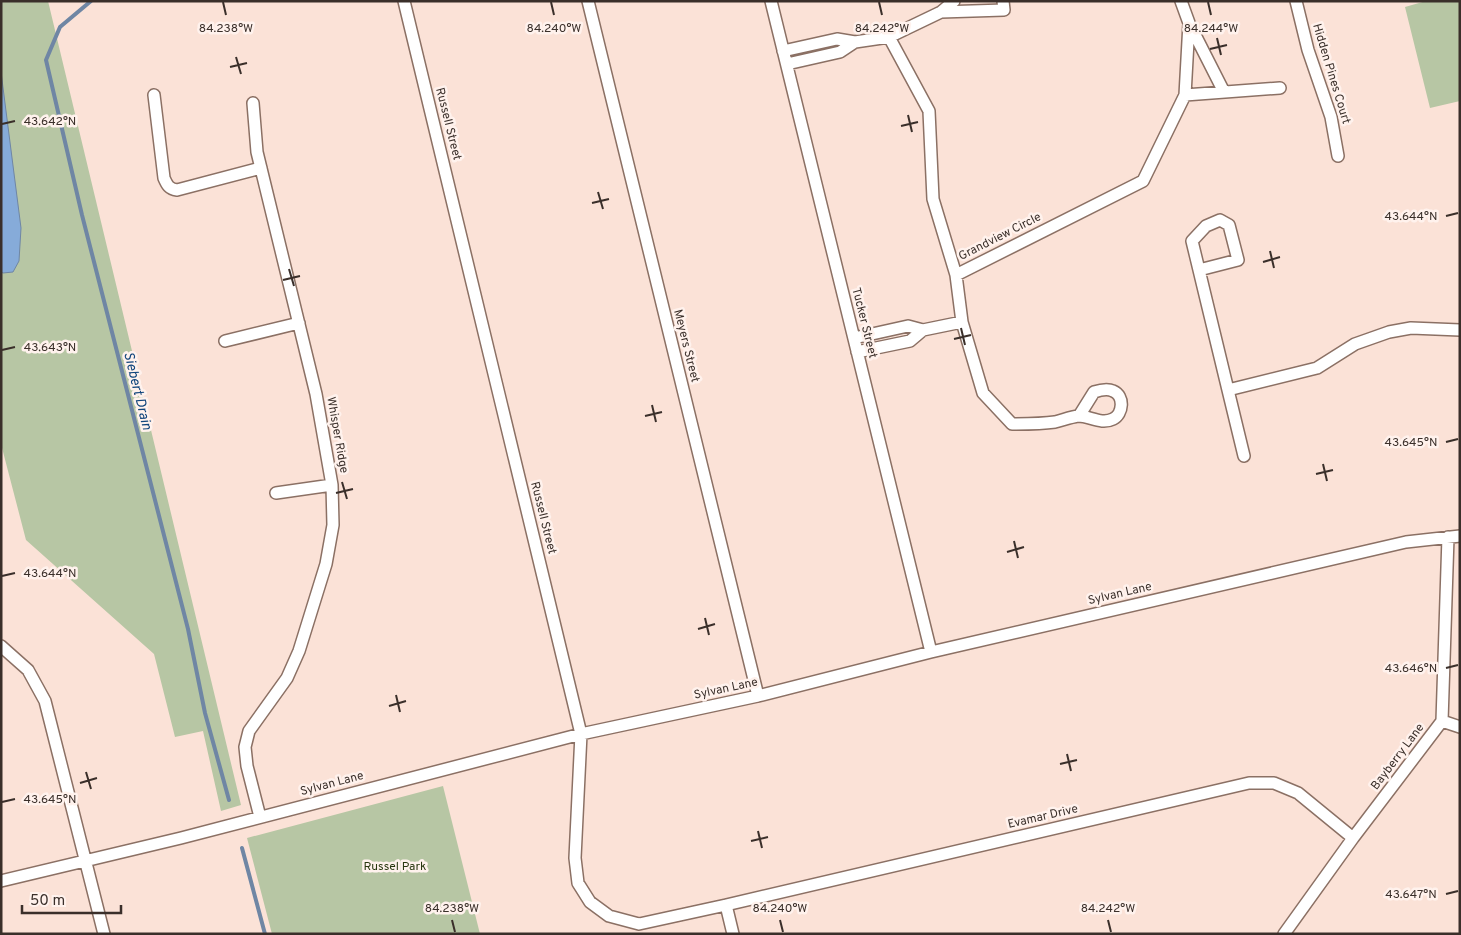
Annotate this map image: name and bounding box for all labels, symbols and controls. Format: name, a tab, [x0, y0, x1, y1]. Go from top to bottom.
text: 84.238°W	[199, 21, 253, 37]
text: 84.240°W	[527, 21, 581, 37]
text: 84.242°W	[855, 21, 909, 37]
text: 84.244°W	[1184, 21, 1238, 37]
street label: Hidden Pines Court	[1308, 22, 1354, 126]
street label: Russell Street	[431, 86, 465, 162]
text: 43.642°N	[24, 114, 76, 130]
street label: Grandview Circle	[956, 209, 1044, 265]
text: 43.644°N	[1385, 209, 1437, 225]
street label: Tucker Street	[847, 286, 881, 360]
street label: Meyers Street	[669, 308, 703, 384]
text: 43.643°N	[24, 340, 76, 356]
water label: Siebert Drain	[119, 350, 155, 432]
street label: Whisper Ridge	[322, 395, 352, 475]
text: 43.645°N	[1385, 435, 1437, 451]
street label: Russell Street	[526, 480, 560, 556]
text: 43.644°N	[24, 566, 76, 582]
street label: Sylvan Lane	[1087, 579, 1153, 609]
text: 43.646°N	[1385, 661, 1437, 677]
street label: Sylvan Lane	[693, 674, 759, 704]
street label: Bayberry Lane	[1368, 721, 1428, 793]
street label: Sylvan Lane	[299, 768, 365, 800]
text: 43.645°N	[24, 792, 76, 808]
street label: Evamar Drive	[1006, 801, 1080, 833]
park label: Russel Park	[364, 859, 426, 875]
scale bar	[22, 882, 121, 914]
text: 43.647°N	[1385, 887, 1437, 903]
text: 50 m	[30, 892, 65, 911]
text: 84.238°W	[425, 901, 479, 917]
text: 84.240°W	[753, 901, 807, 917]
text: 84.242°W	[1081, 901, 1135, 917]

